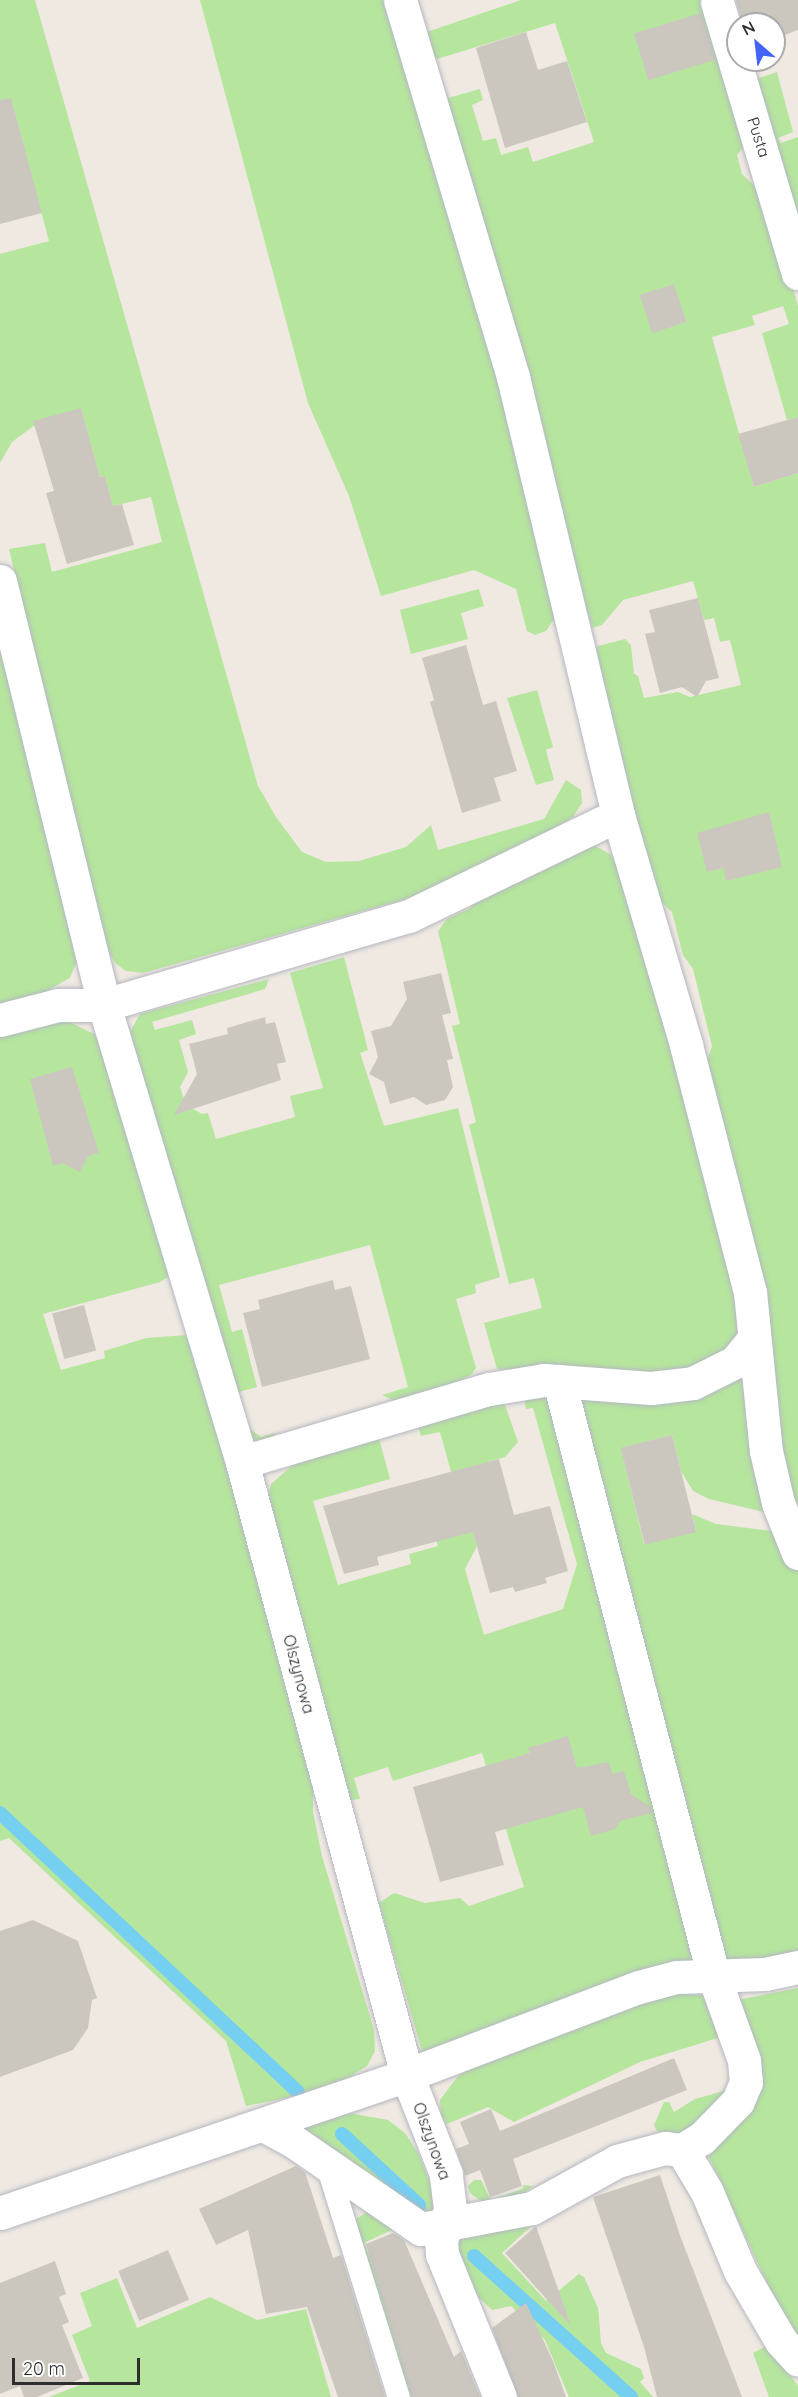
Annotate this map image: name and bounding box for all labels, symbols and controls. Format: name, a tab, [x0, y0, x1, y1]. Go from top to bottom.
north arrow	[726, 12, 786, 72]
text: N	[739, 16, 758, 39]
street label: Pusta	[744, 114, 774, 160]
street label: Olszynowa	[279, 1632, 319, 1716]
street label: Olszynowa	[409, 2100, 455, 2182]
scale bar	[15, 2346, 142, 2384]
text: 20 m	[23, 2357, 65, 2380]

